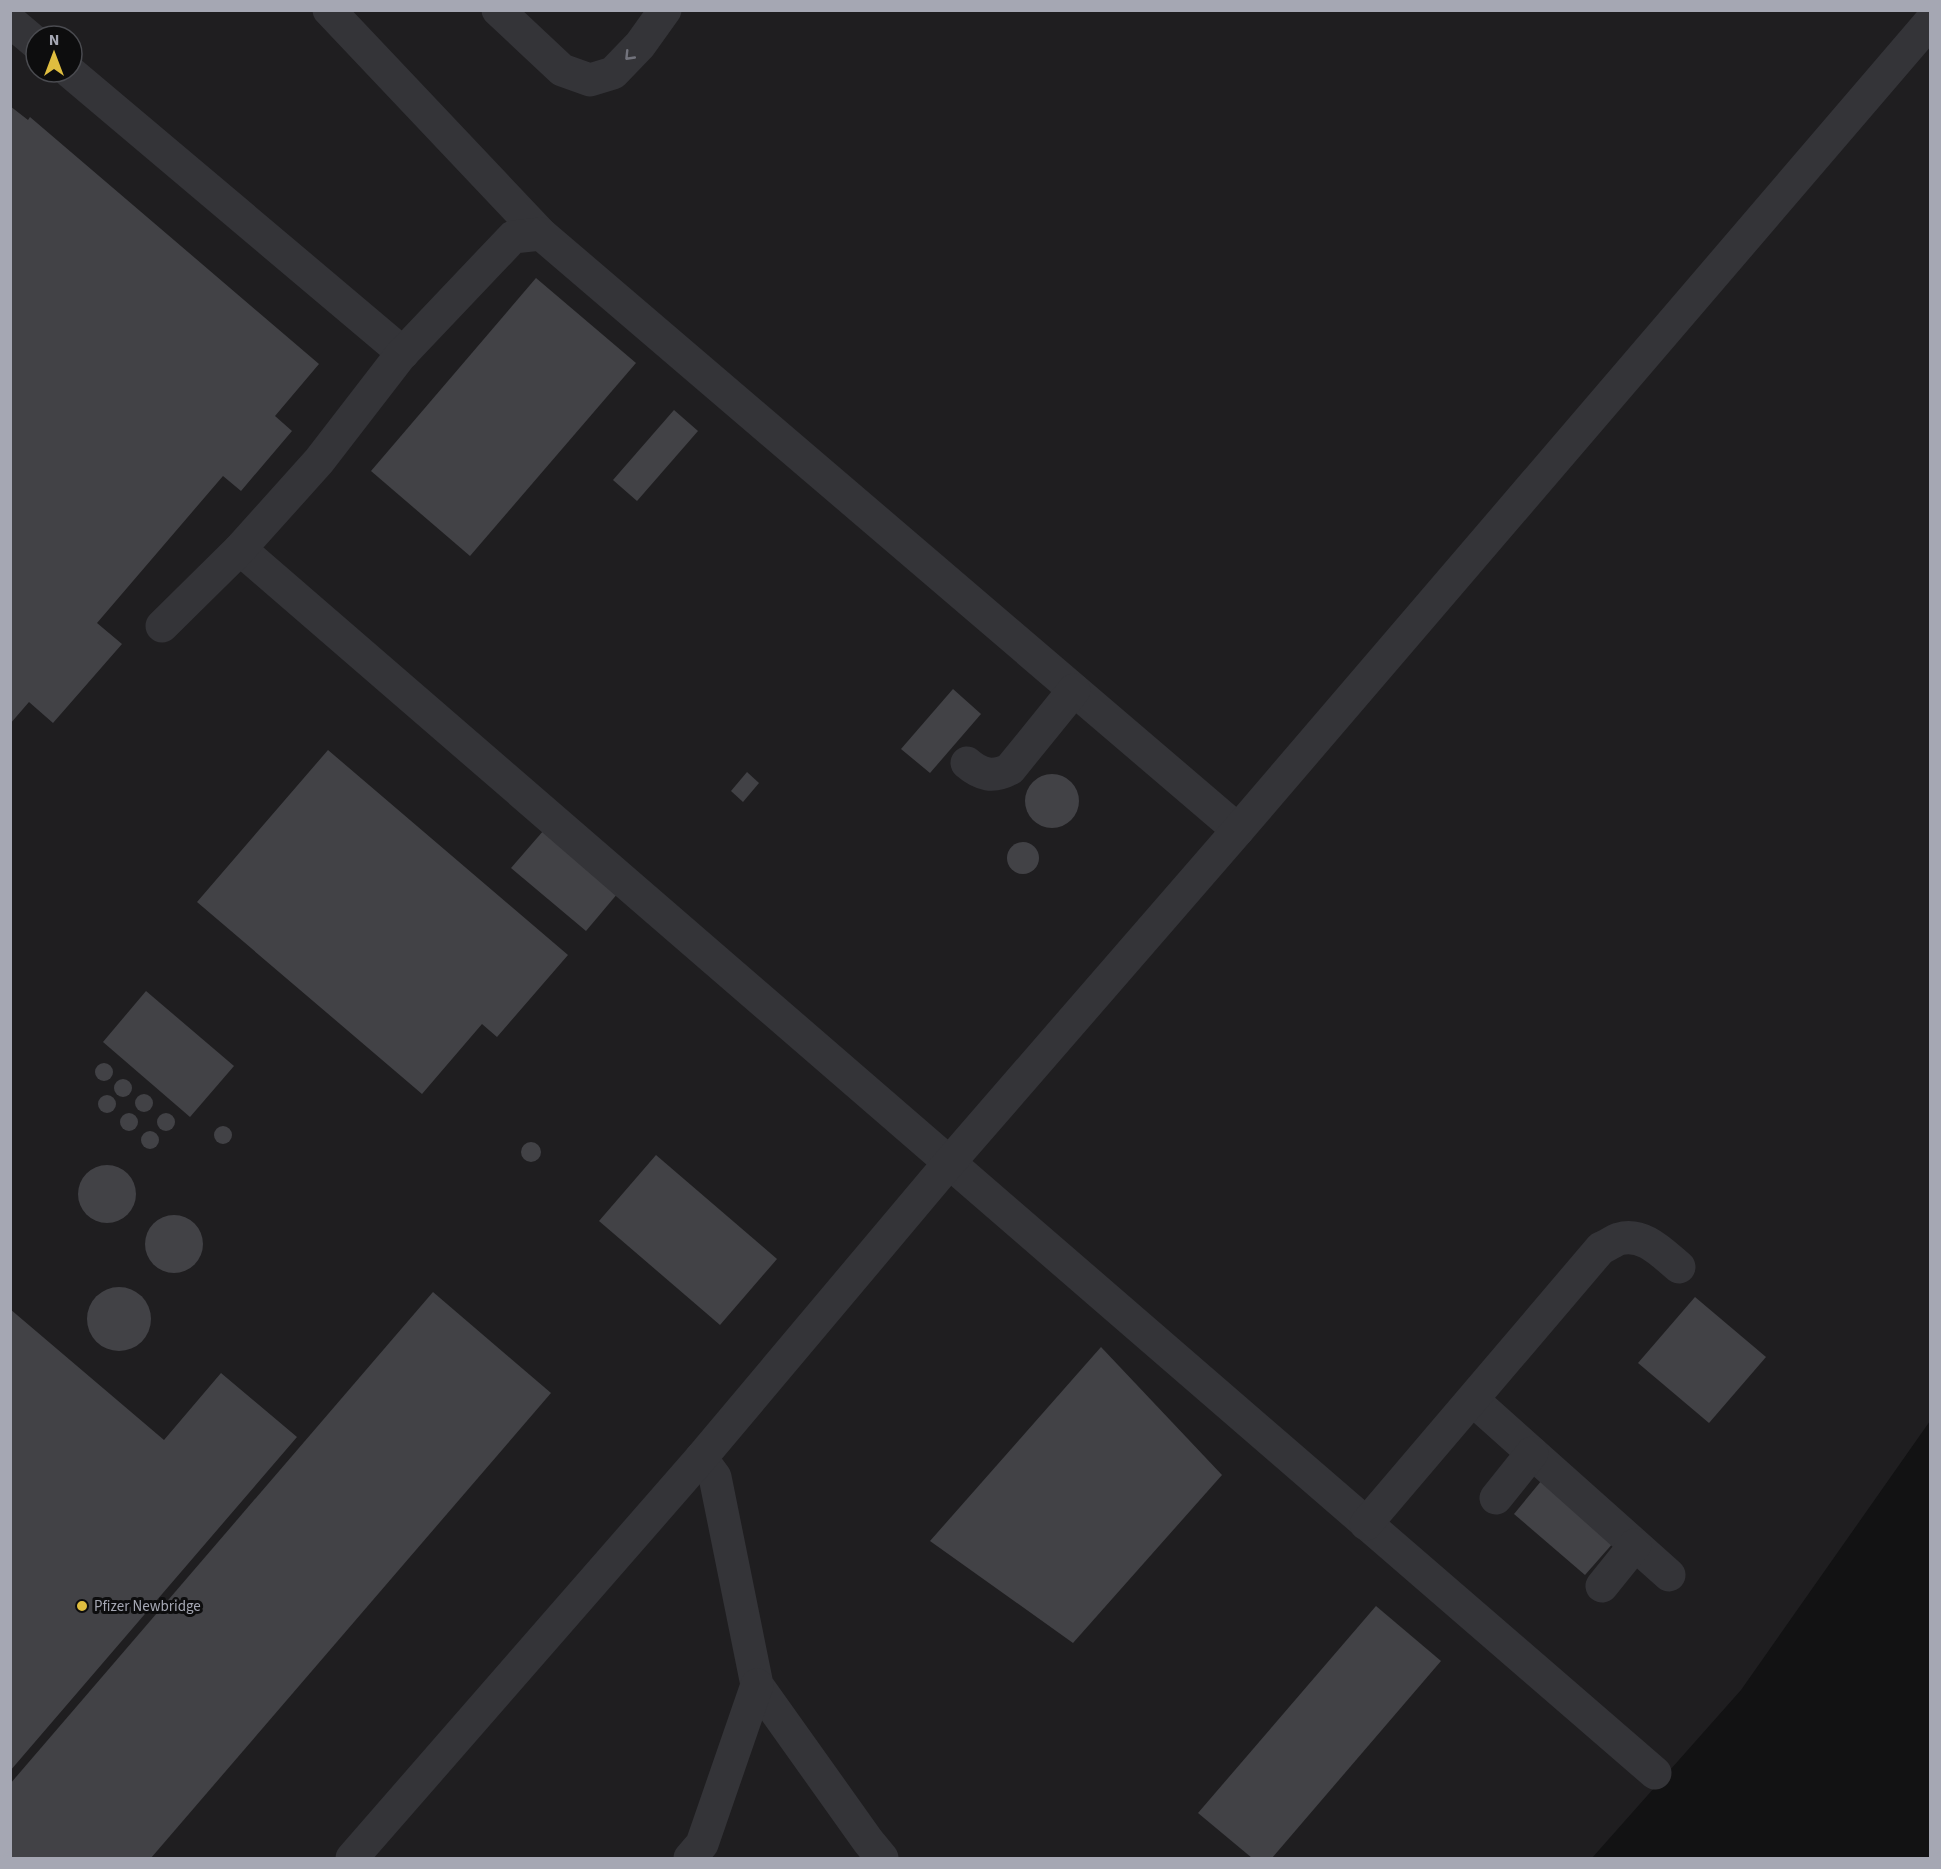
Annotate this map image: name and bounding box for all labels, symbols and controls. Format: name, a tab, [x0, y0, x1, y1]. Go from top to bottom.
north arrow	[24, 24, 84, 84]
text: N	[49, 29, 59, 51]
one-way arrow	[625, 50, 636, 60]
place label: Pfizer Newbridge	[94, 1596, 201, 1617]
marker: Pfizer Newbridge	[75, 1599, 89, 1613]

